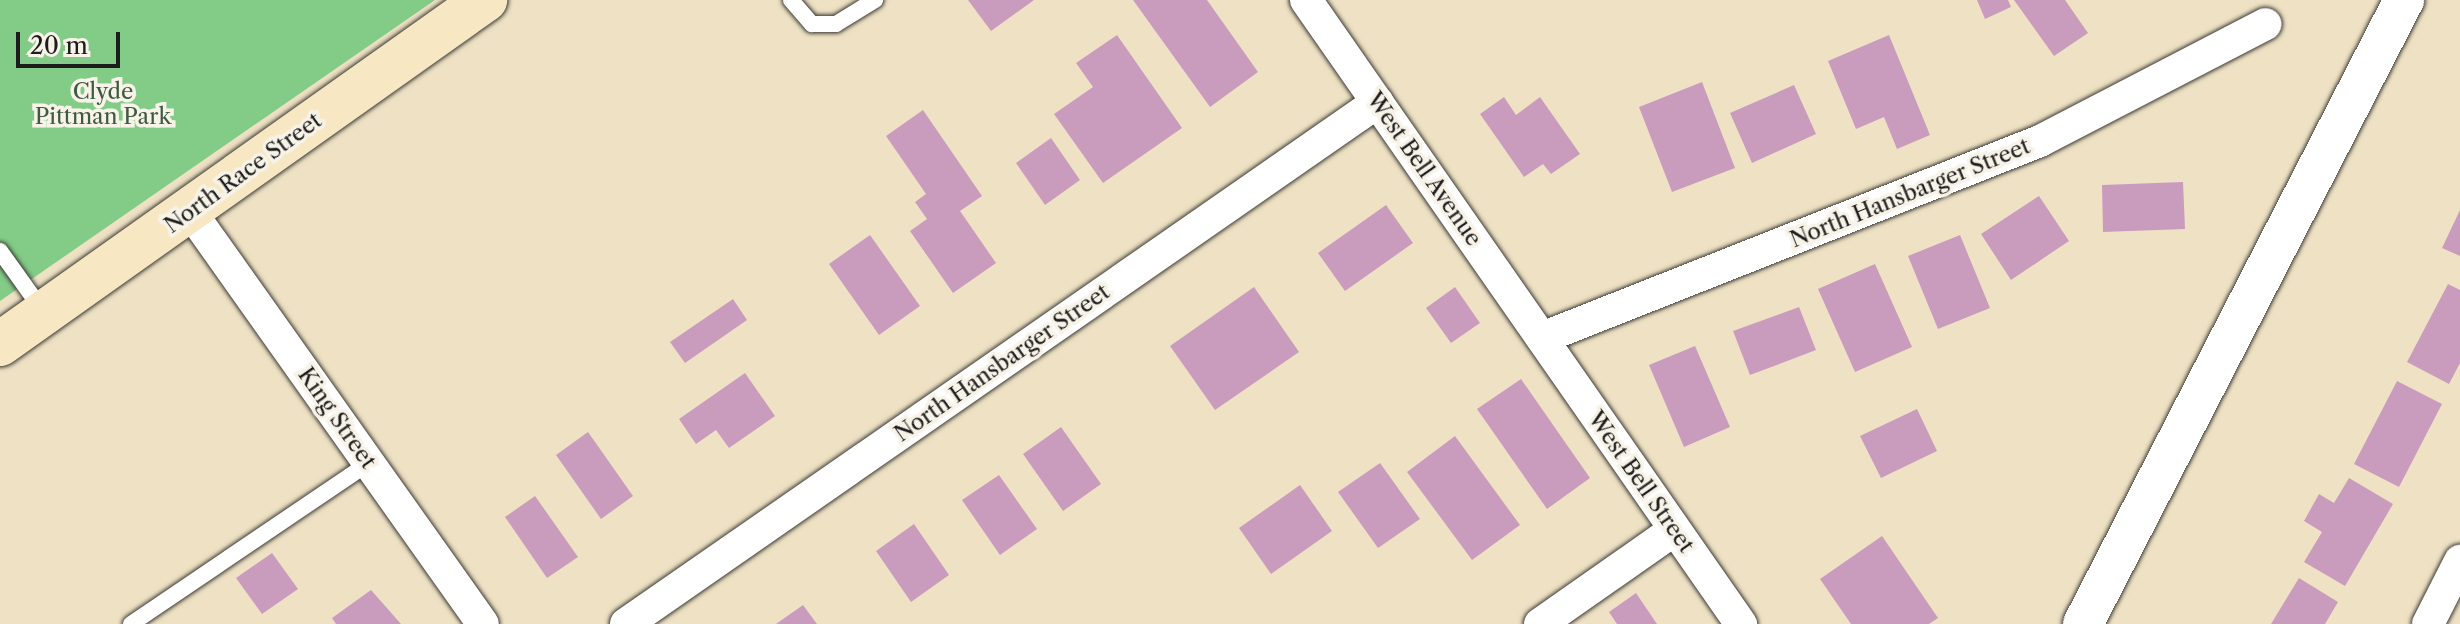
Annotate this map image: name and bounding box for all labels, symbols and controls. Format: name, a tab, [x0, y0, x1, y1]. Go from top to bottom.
scale bar	[20, 16, 124, 66]
text: 20 m	[30, 31, 88, 60]
park label: Clyde Pittman Park	[35, 78, 171, 130]
street label: West Bell Avenue	[1361, 87, 1487, 251]
street label: North Race Street	[159, 107, 327, 239]
street label: North Hansbarger Street	[1786, 133, 2034, 253]
street label: North Hansbarger Street	[889, 279, 1115, 447]
street label: King Street	[293, 362, 381, 474]
street label: West Bell Street	[1582, 406, 1700, 558]

